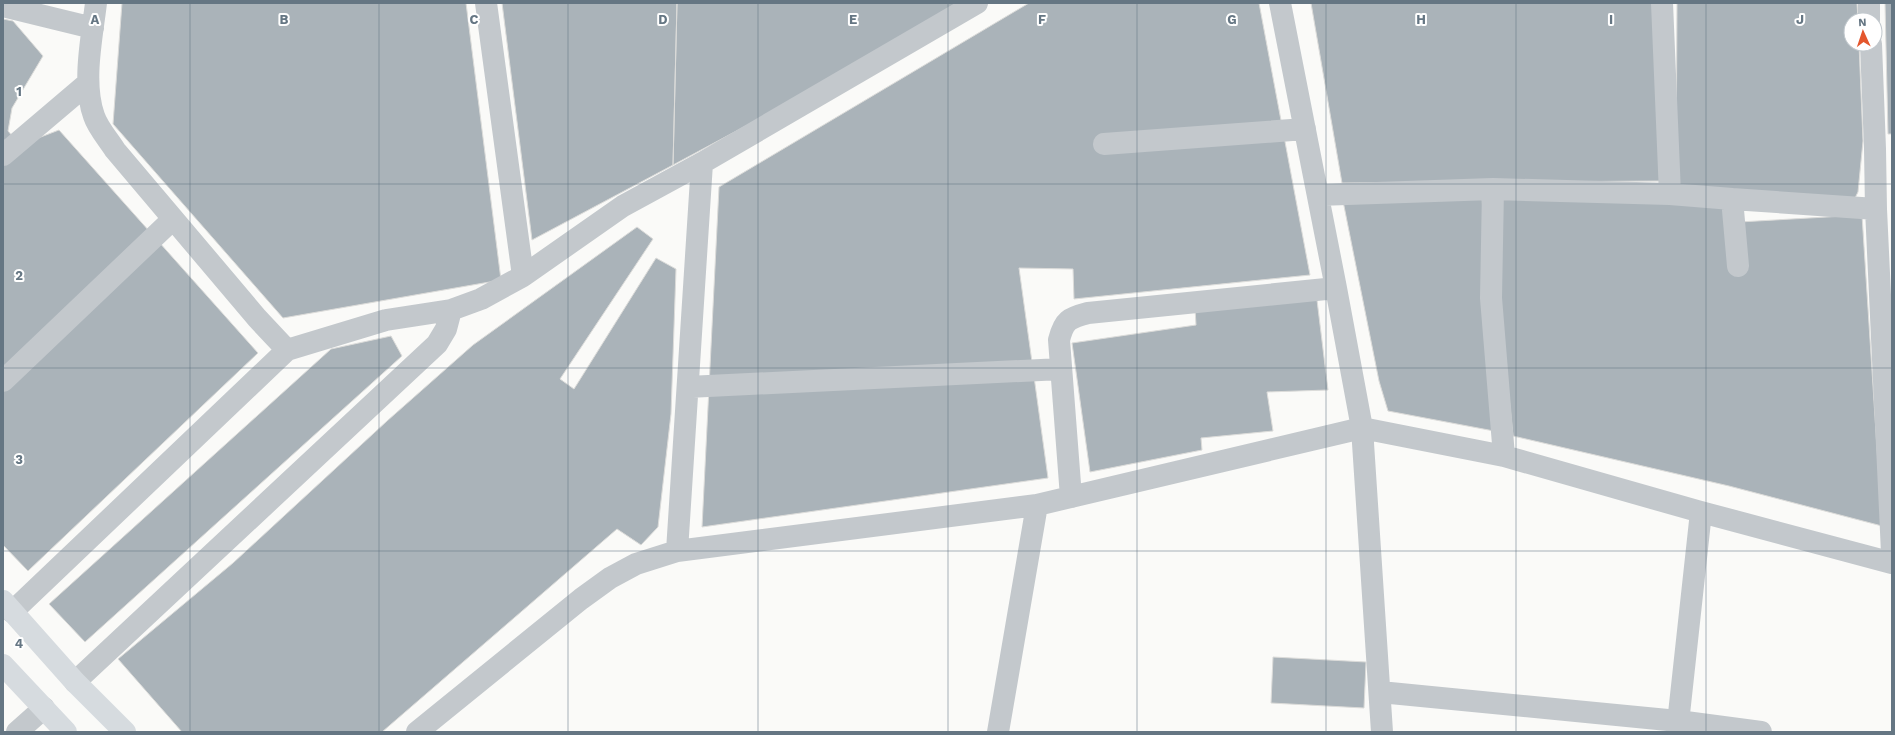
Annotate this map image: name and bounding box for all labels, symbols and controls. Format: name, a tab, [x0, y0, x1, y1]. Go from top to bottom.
text: A	[91, 12, 100, 27]
text: B	[280, 12, 289, 27]
text: C	[470, 12, 479, 27]
text: D	[658, 12, 668, 27]
text: E	[849, 12, 857, 27]
text: F	[1038, 12, 1046, 27]
text: G	[1227, 12, 1237, 27]
text: H	[1416, 12, 1426, 27]
text: I	[1609, 12, 1613, 27]
text: J	[1796, 12, 1804, 27]
north arrow	[1843, 12, 1883, 52]
text: N	[1858, 16, 1867, 29]
text: 1	[16, 84, 22, 99]
text: 2	[15, 268, 23, 283]
text: 3	[15, 452, 23, 467]
text: 4	[15, 636, 24, 651]

